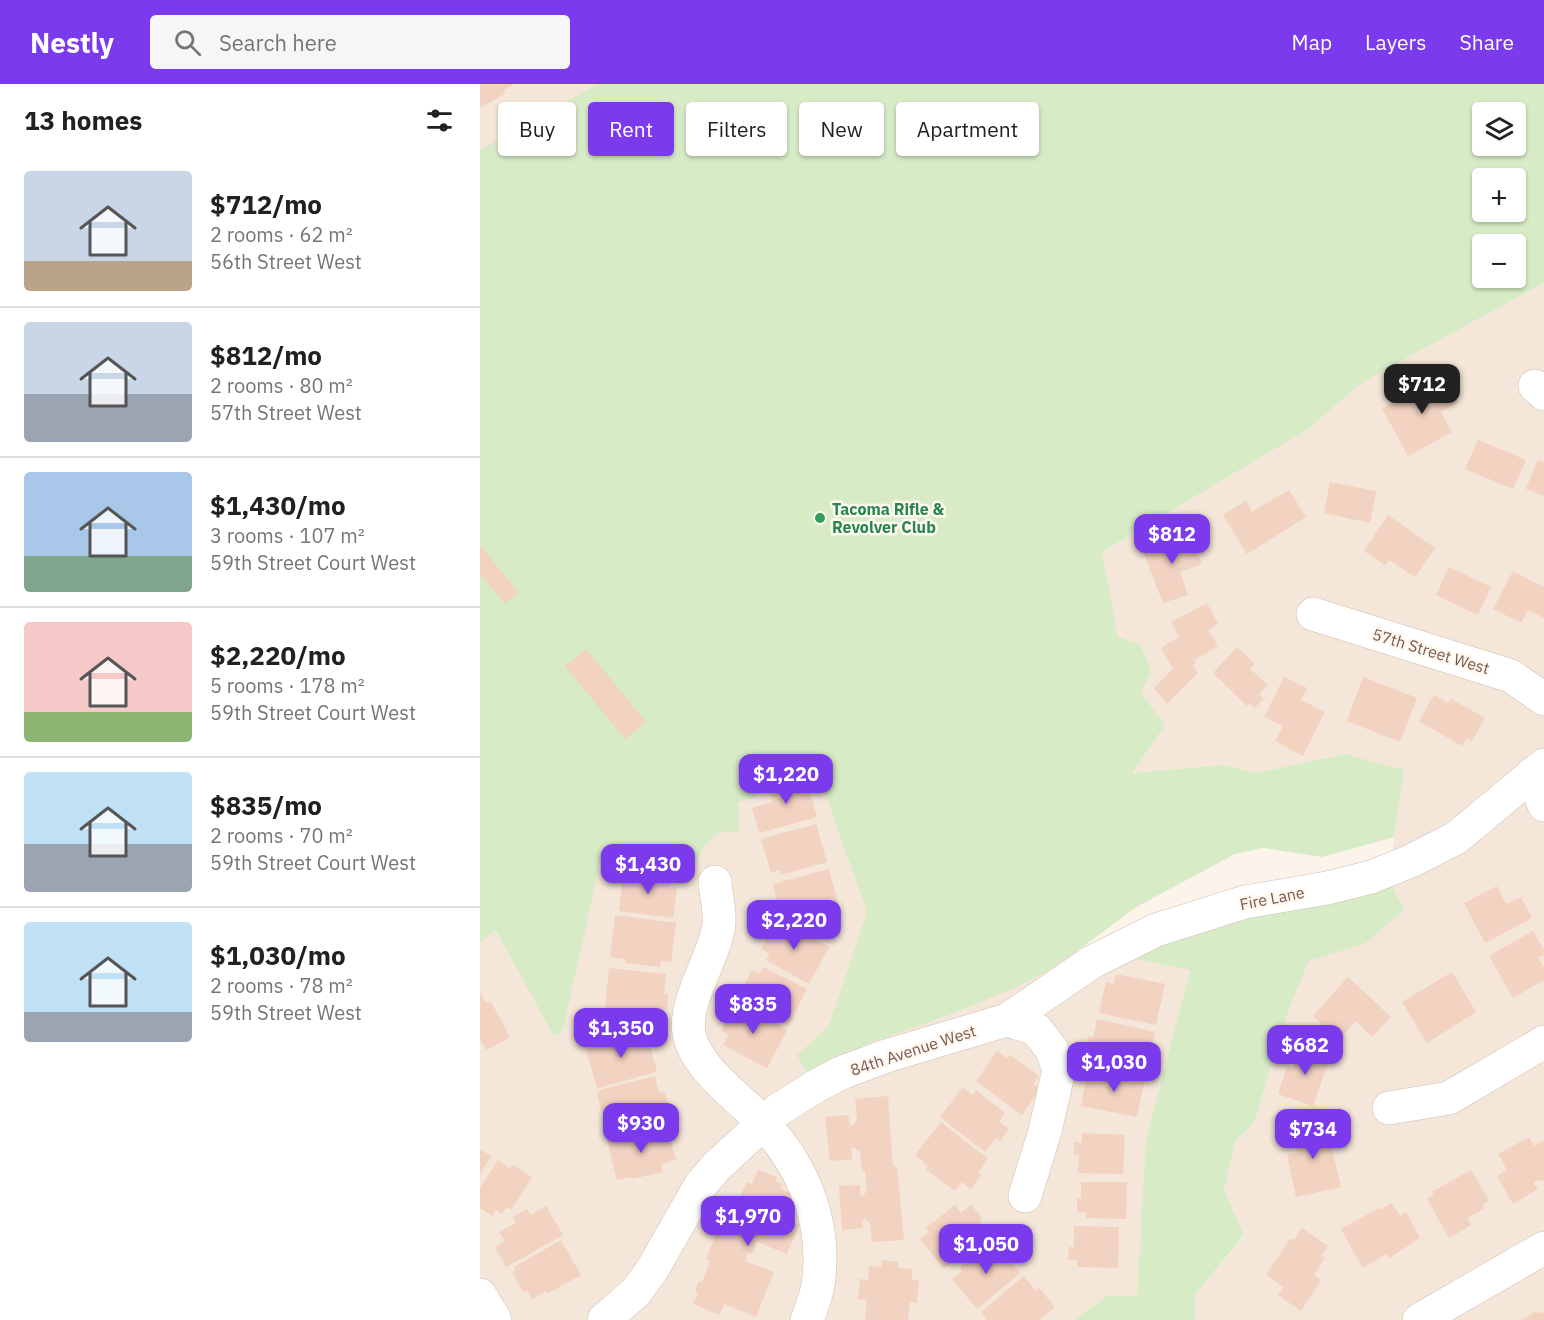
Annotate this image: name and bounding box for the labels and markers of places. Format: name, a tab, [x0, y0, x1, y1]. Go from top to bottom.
pin: $712	[1386, 364, 1458, 415]
place label: Tacoma Rifle & Revolver Club	[832, 499, 944, 537]
marker: Tacoma Rifle & Revolver Club	[813, 511, 827, 525]
pin: $812	[1136, 514, 1208, 565]
pin: $1,220	[737, 754, 835, 805]
pin: $1,430	[599, 844, 697, 895]
pin: $2,220	[745, 900, 843, 951]
pin: $835	[717, 984, 789, 1035]
pin: $1,350	[572, 1008, 670, 1059]
pin: $682	[1269, 1025, 1341, 1076]
pin: $1,030	[1065, 1042, 1163, 1093]
pin: $930	[605, 1103, 677, 1154]
pin: $734	[1277, 1109, 1349, 1160]
pin: $1,970	[699, 1196, 797, 1247]
pin: $1,050	[937, 1224, 1035, 1275]

